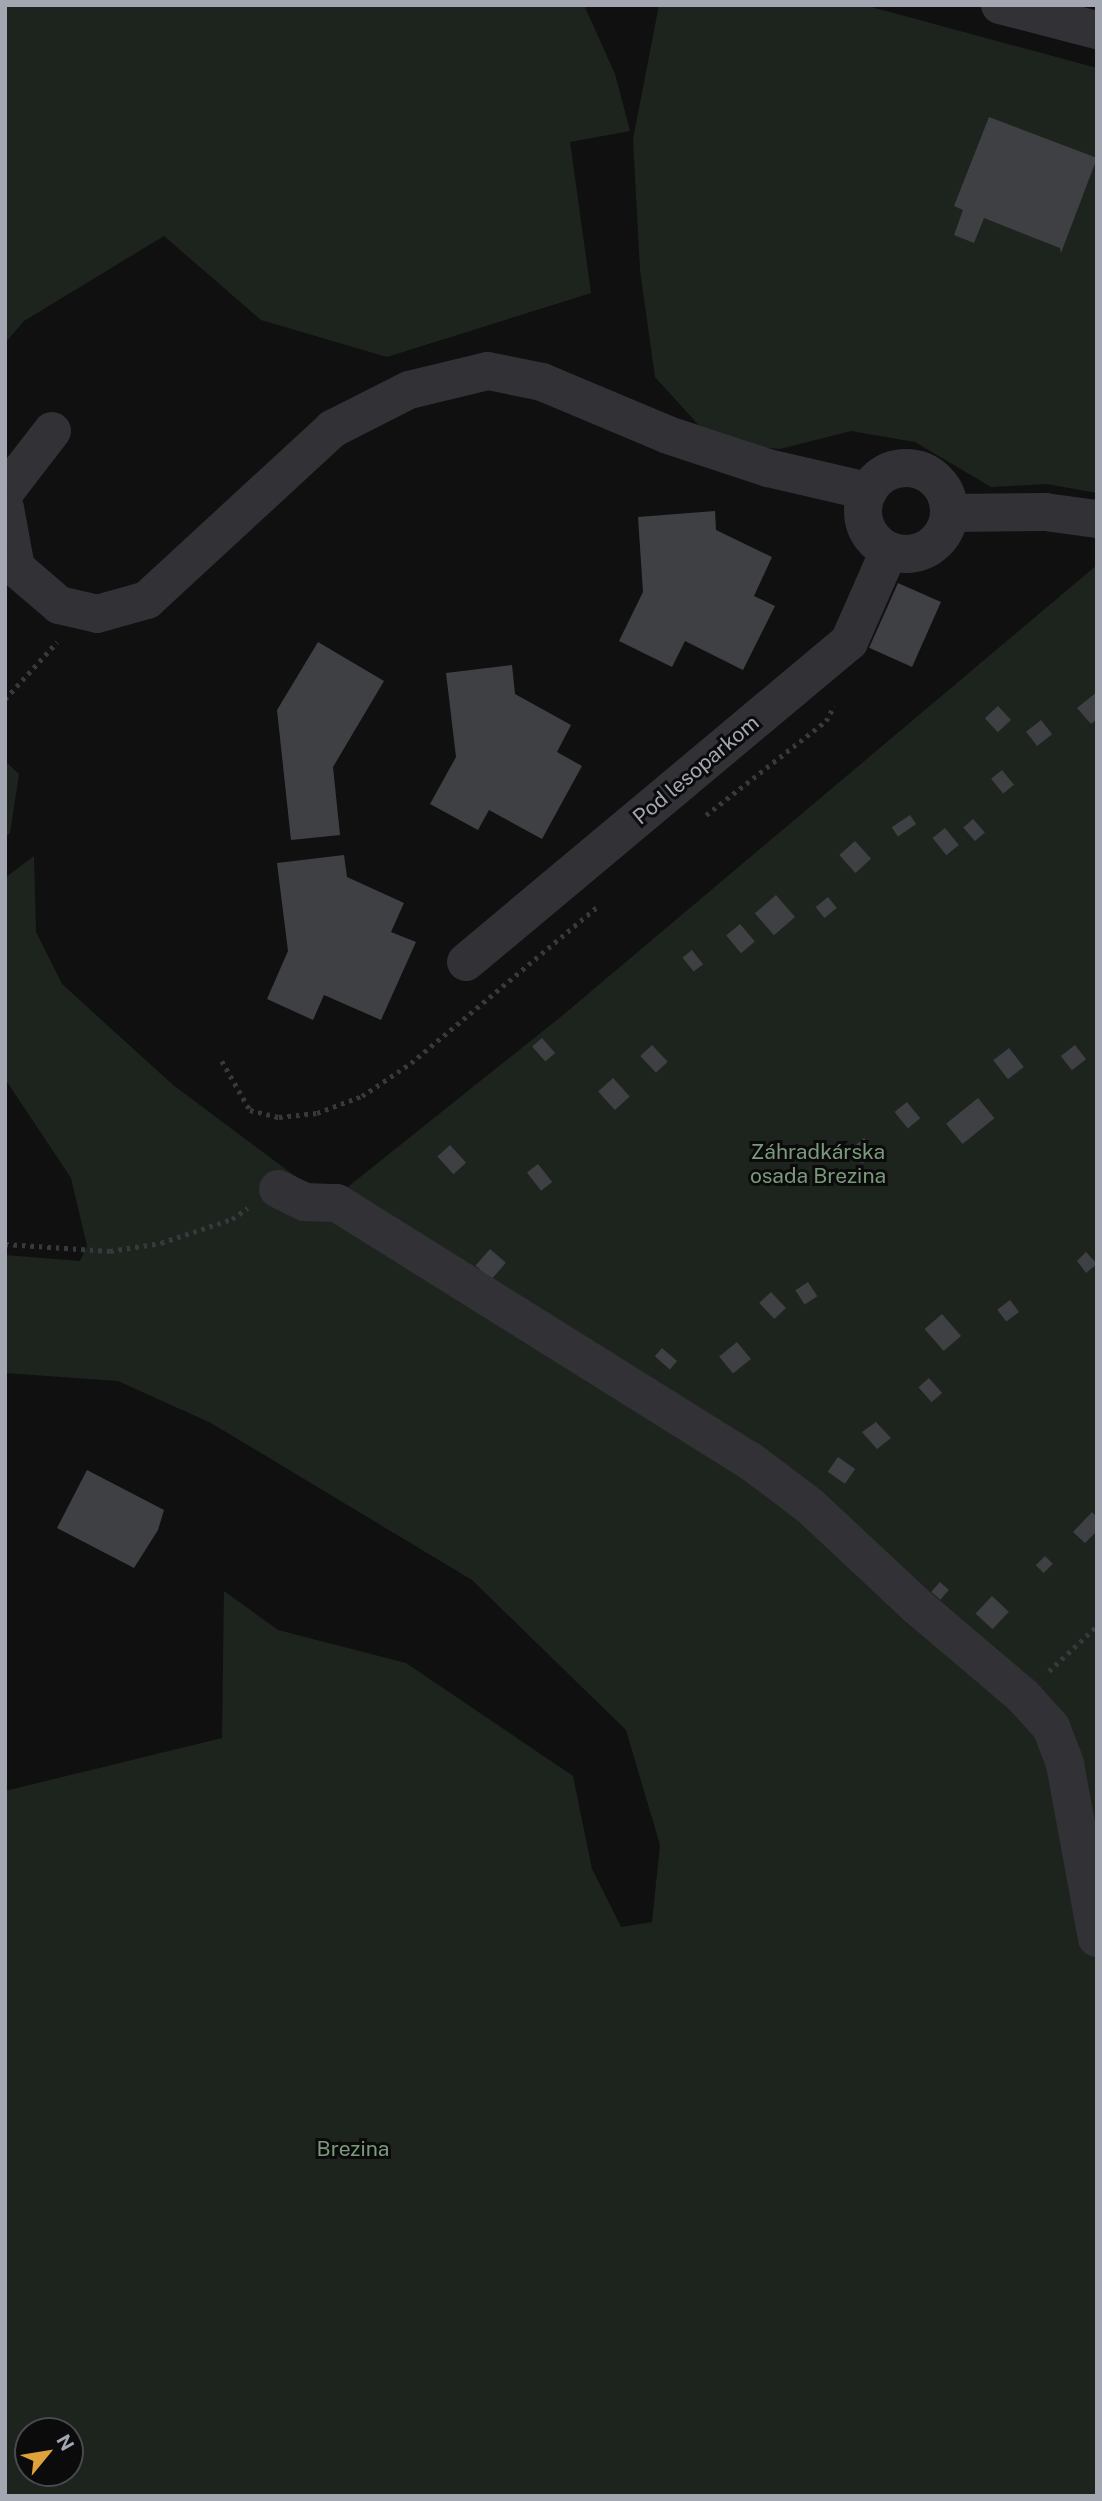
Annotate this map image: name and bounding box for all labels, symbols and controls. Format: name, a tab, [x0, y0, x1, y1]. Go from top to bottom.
street label: Pod lesoparkom	[628, 710, 764, 830]
park label: Záhradkárska osada Brezina	[750, 1139, 886, 1189]
park label: Brezina	[317, 2136, 389, 2162]
north arrow	[14, 2417, 84, 2487]
text: N	[52, 2431, 79, 2454]

